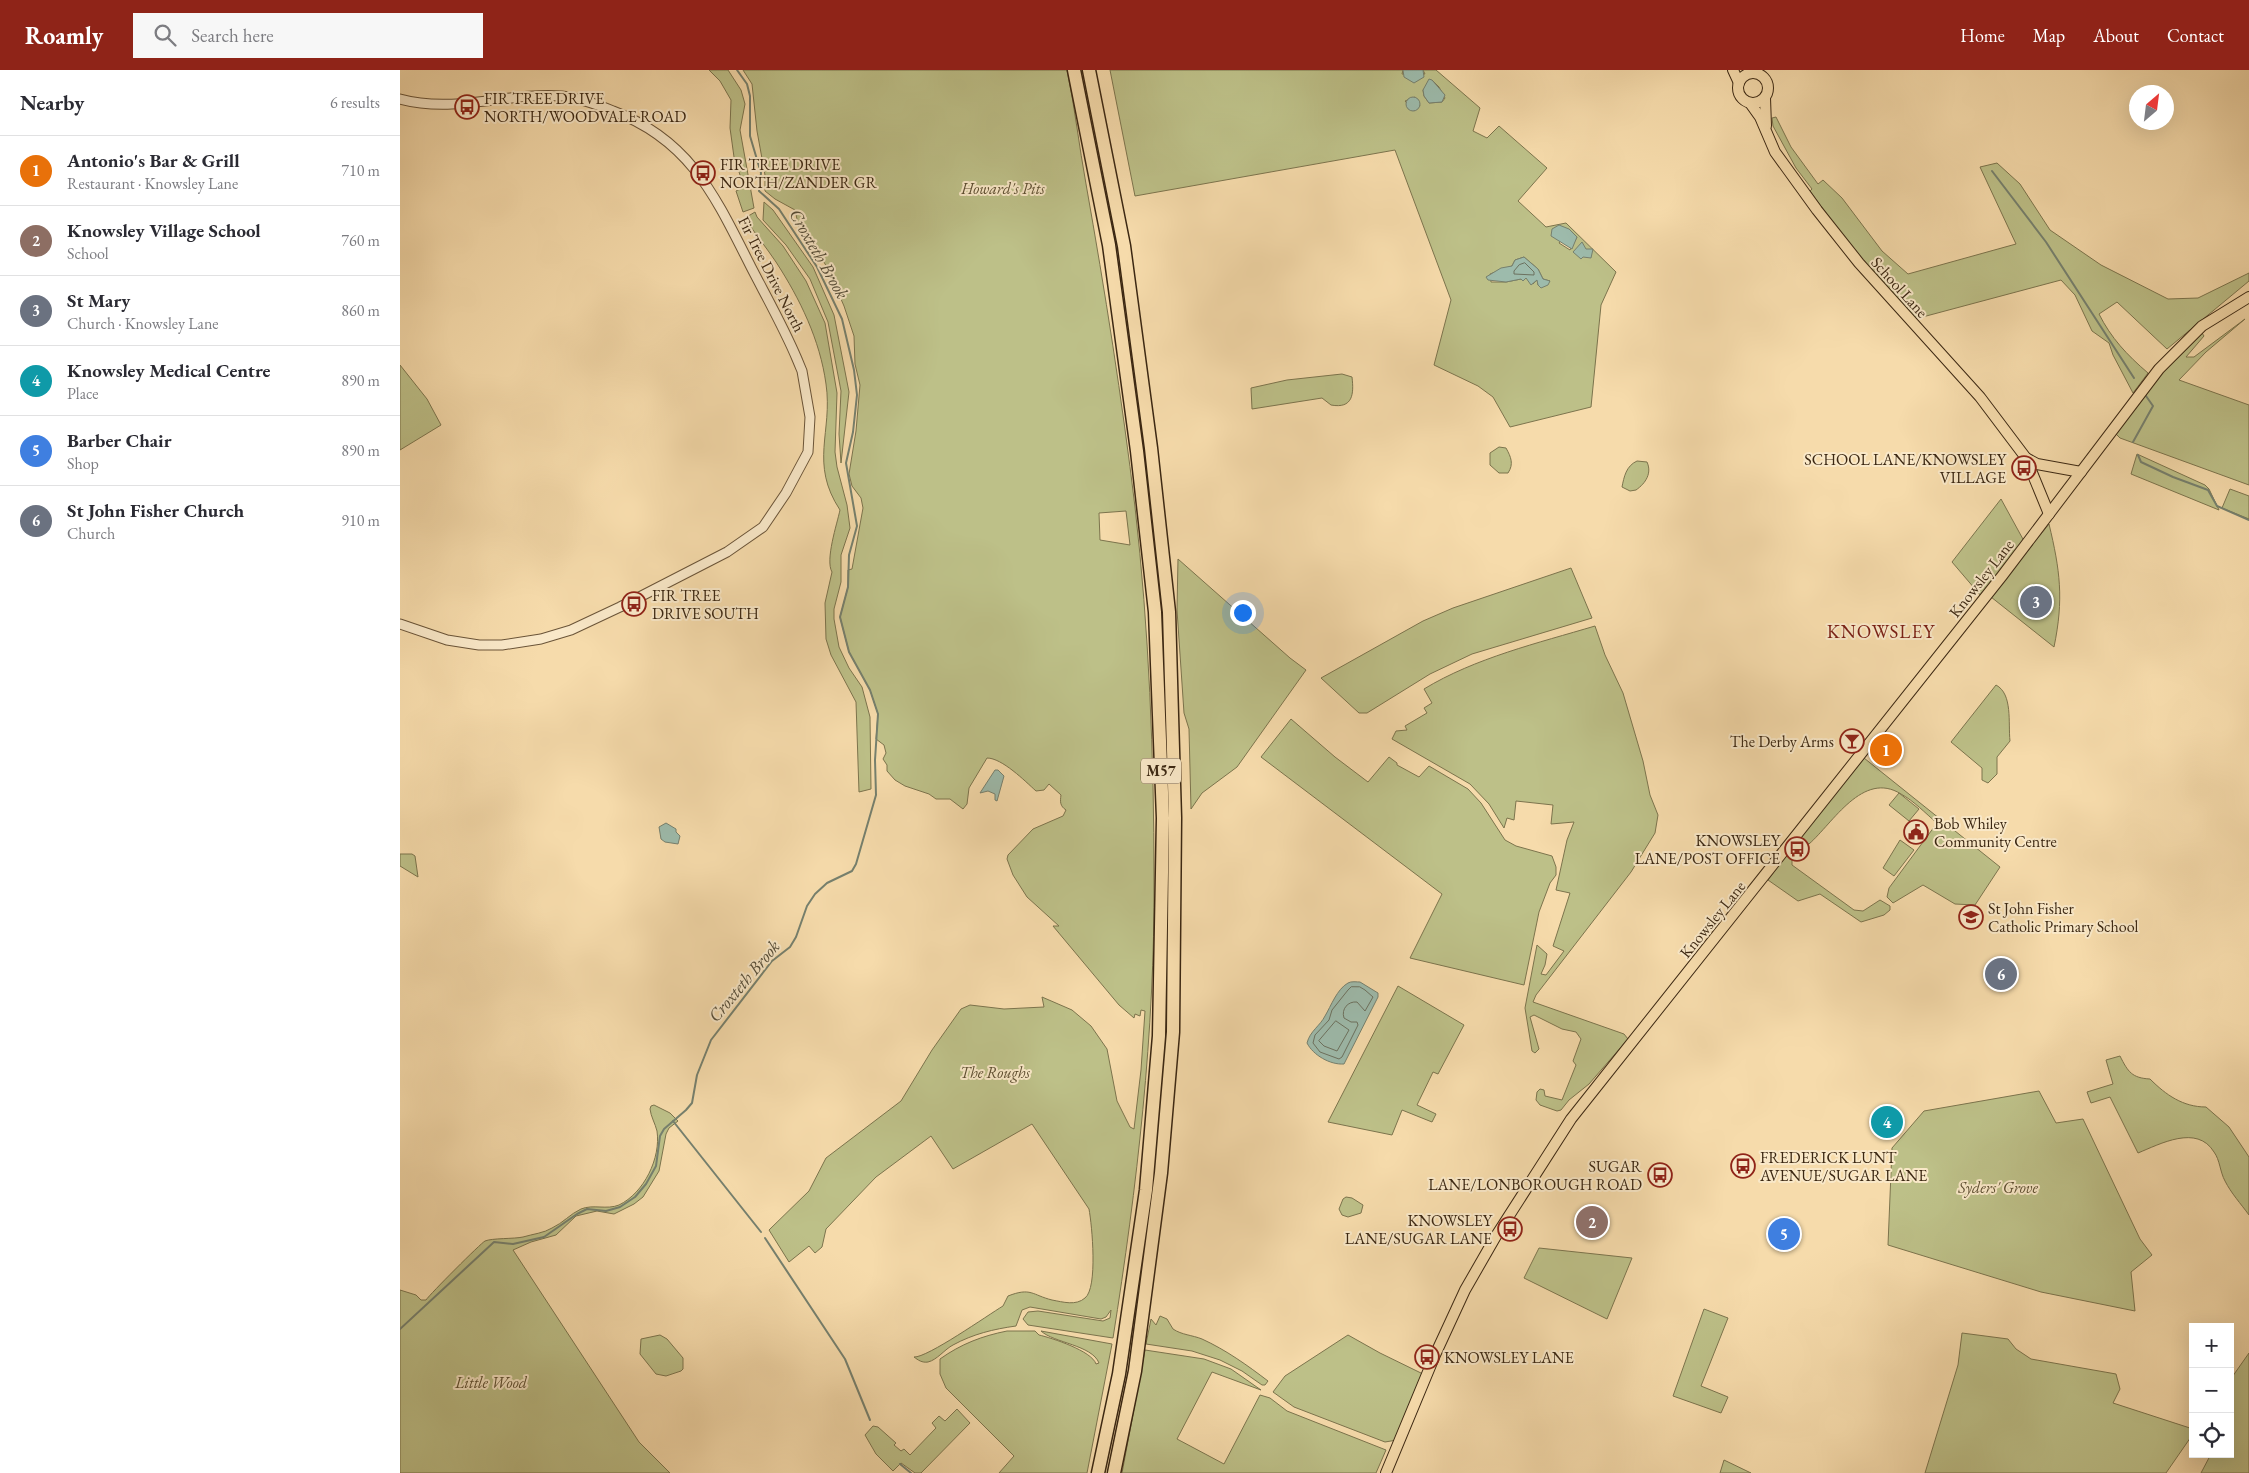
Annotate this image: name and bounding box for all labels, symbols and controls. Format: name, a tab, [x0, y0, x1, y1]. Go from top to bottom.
search box	[133, 13, 483, 58]
text: Roamly	[25, 20, 103, 51]
icon: search	[151, 21, 179, 49]
text: Search here	[191, 23, 274, 48]
text: Home	[1960, 24, 2005, 47]
text: Map	[2033, 24, 2065, 47]
text: About	[2093, 24, 2139, 47]
text: Contact	[2167, 24, 2224, 47]
north arrow	[2129, 85, 2174, 130]
place label: FIR TREE DRIVE NORTH/WOODVALE ROAD	[484, 88, 686, 127]
text: Nearby	[20, 89, 84, 116]
text: 6 results	[330, 92, 380, 113]
bus stop icon: FIR TREE DRIVE NORTH/WOODVALE ROAD	[454, 94, 480, 120]
text: Antonio's Bar & Grill	[67, 148, 240, 173]
place label: FIR TREE DRIVE NORTH/ZANDER GR	[720, 154, 878, 193]
text: 1	[32, 160, 40, 181]
text: 710 m	[341, 160, 380, 181]
bus stop icon: FIR TREE DRIVE NORTH/ZANDER GR	[690, 160, 716, 186]
text: Restaurant · Knowsley Lane	[67, 173, 238, 194]
park label: Howard's Pits	[960, 178, 1045, 199]
water label: Croxteth Brook	[784, 205, 854, 303]
street label: Fir Tree Drive North	[733, 213, 810, 336]
text: Knowsley Village School	[67, 218, 261, 243]
text: 2	[32, 230, 40, 251]
text: 760 m	[341, 230, 380, 251]
text: School	[67, 243, 109, 264]
street label: School Lane	[1867, 252, 1933, 322]
text: St Mary	[67, 288, 130, 313]
text: 3	[32, 300, 40, 321]
text: 860 m	[341, 300, 380, 321]
text: Church · Knowsley Lane	[67, 313, 219, 334]
text: Knowsley Medical Centre	[67, 358, 271, 383]
text: 4	[32, 370, 40, 391]
text: 890 m	[341, 370, 380, 391]
text: Place	[67, 383, 99, 404]
text: Barber Chair	[67, 428, 172, 453]
text: 5	[32, 440, 40, 461]
text: 890 m	[341, 440, 380, 461]
place label: SCHOOL LANE/KNOWSLEY VILLAGE	[1804, 449, 2007, 488]
text: Shop	[67, 453, 99, 474]
bus stop icon: SCHOOL LANE/KNOWSLEY VILLAGE	[2011, 455, 2037, 481]
text: St John Fisher Church	[67, 498, 244, 523]
text: 6	[32, 510, 40, 531]
text: 910 m	[341, 510, 380, 531]
text: Church	[67, 523, 115, 544]
street label: Knowsley Lane	[1944, 535, 2019, 622]
pin: 3	[2020, 583, 2052, 621]
place label: FIR TREE DRIVE SOUTH	[652, 585, 759, 624]
bus stop icon: FIR TREE DRIVE SOUTH	[621, 591, 647, 617]
your location	[1230, 600, 1256, 626]
district label: KNOWSLEY	[1827, 619, 1935, 644]
bar icon: The Derby Arms	[1839, 728, 1865, 754]
place label: The Derby Arms	[1730, 731, 1834, 752]
pin: 1	[1870, 731, 1902, 769]
road number: M57	[1141, 758, 1181, 784]
place label: Bob Whiley Community Centre	[1934, 813, 2057, 852]
public building icon: Bob Whiley Community Centre	[1903, 819, 1929, 845]
place label: KNOWSLEY LANE/POST OFFICE	[1635, 830, 1781, 869]
bus stop icon: KNOWSLEY LANE/POST OFFICE	[1784, 836, 1810, 862]
street label: Knowsley Lane	[1675, 876, 1750, 962]
place label: St John Fisher Catholic Primary School	[1988, 898, 2138, 937]
school or university icon: St John Fisher Catholic Primary School	[1958, 904, 1984, 930]
water label: Croxteth Brook	[703, 935, 785, 1026]
pin: 6	[1985, 955, 2017, 993]
park label: The Roughs	[960, 1062, 1031, 1083]
pin: 4	[1871, 1103, 1903, 1141]
place label: FREDERICK LUNT AVENUE/SUGAR LANE	[1759, 1147, 1927, 1186]
bus stop icon: FREDERICK LUNT AVENUE/SUGAR LANE	[1730, 1153, 1756, 1179]
place label: SUGAR LANE/LONBOROUGH ROAD	[1428, 1156, 1643, 1195]
bus stop icon: SUGAR LANE/LONBOROUGH ROAD	[1647, 1162, 1673, 1188]
park label: Syders' Grove	[1957, 1177, 2038, 1198]
pin: 2	[1576, 1203, 1608, 1241]
place label: KNOWSLEY LANE/SUGAR LANE	[1345, 1210, 1493, 1249]
pin: 5	[1768, 1215, 1800, 1253]
bus stop icon: KNOWSLEY LANE/SUGAR LANE	[1497, 1216, 1523, 1242]
map controls	[2189, 1323, 2234, 1458]
button: +	[2189, 1323, 2234, 1368]
bus stop icon: KNOWSLEY LANE	[1414, 1344, 1440, 1370]
place label: KNOWSLEY LANE	[1444, 1347, 1574, 1368]
button: −	[2189, 1368, 2234, 1413]
park label: Little Wood	[454, 1372, 528, 1393]
button: locate	[2189, 1413, 2234, 1458]

